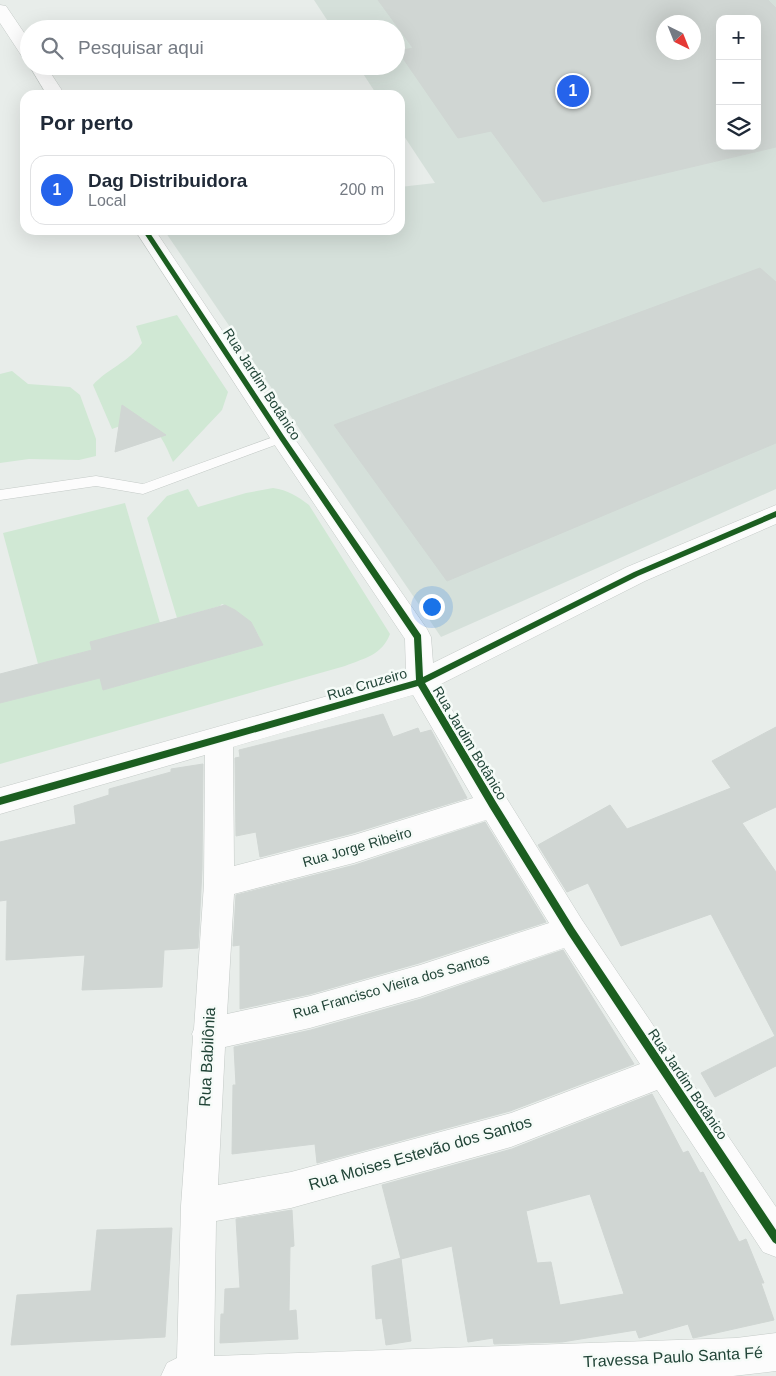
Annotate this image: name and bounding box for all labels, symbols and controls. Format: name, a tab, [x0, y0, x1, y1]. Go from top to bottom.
north arrow	[656, 15, 701, 60]
map controls	[716, 15, 761, 150]
button: +	[716, 15, 761, 60]
search box	[20, 20, 405, 75]
icon: search	[38, 34, 66, 62]
text: Pesquisar aqui	[78, 37, 204, 58]
button: −	[716, 60, 761, 105]
pin: 1	[557, 72, 589, 110]
button: layers	[716, 105, 761, 150]
text: Por perto	[40, 111, 133, 134]
text: Dag Distribuidora	[88, 170, 247, 191]
text: 1	[53, 181, 61, 198]
text: 200 m	[340, 181, 384, 198]
text: Local	[88, 192, 126, 209]
street label: Rua Jardim Botânico	[220, 325, 304, 443]
your location	[419, 594, 445, 620]
street label: Rua Cruzeiro	[325, 665, 409, 703]
street label: Rua Jardim Botânico	[430, 683, 510, 803]
street label: Rua Jorge Ribeiro	[301, 824, 414, 870]
street label: Rua Francisco Vieira dos Santos	[291, 950, 491, 1022]
street label: Rua Babilônia	[196, 1007, 218, 1107]
street label: Rua Jardim Botânico	[645, 1026, 731, 1143]
street label: Rua Moises Estevão dos Santos	[307, 1113, 533, 1193]
street label: Travessa Paulo Santa Fé	[583, 1344, 763, 1370]

